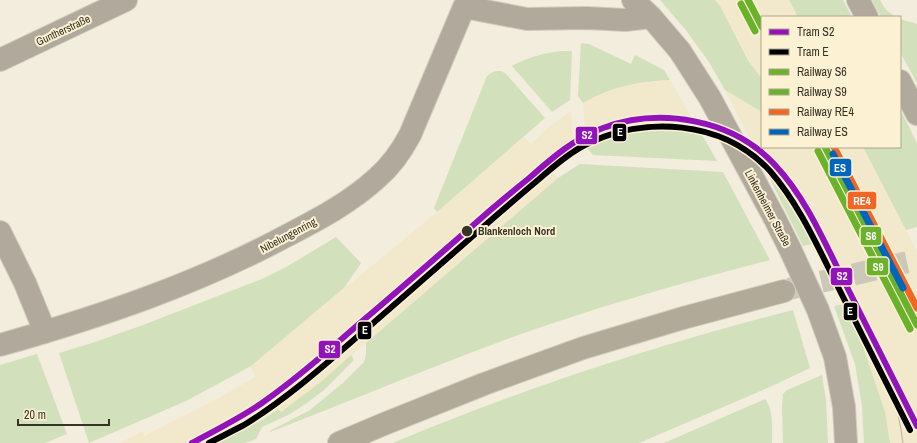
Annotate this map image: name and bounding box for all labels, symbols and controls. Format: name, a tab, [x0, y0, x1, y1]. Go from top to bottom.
street label: Guntherstraße	[34, 11, 92, 49]
legend	[761, 16, 901, 148]
text: Tram S2	[797, 24, 834, 40]
text: Tram E	[797, 44, 829, 60]
text: Railway S6	[797, 64, 847, 80]
text: Railway S9	[797, 84, 847, 100]
text: Railway RE4	[797, 104, 854, 120]
line badge: E	[612, 123, 627, 142]
text: Railway ES	[797, 124, 848, 140]
text: E	[617, 125, 623, 139]
line badge: S2	[575, 126, 598, 145]
text: S2	[581, 128, 593, 142]
line badge: ES	[829, 158, 852, 177]
text: ES	[834, 161, 846, 175]
street label: Linkenheimer Straße	[742, 167, 794, 249]
line badge: RE4	[847, 191, 877, 210]
text: RE4	[853, 194, 871, 208]
street label: Nibelungenring	[257, 214, 319, 256]
marker: Blankenloch Nord	[460, 224, 474, 238]
place label: Blankenloch Nord	[478, 224, 555, 238]
line badge: S6	[860, 226, 882, 246]
text: S6	[865, 229, 877, 243]
line badge: S9	[866, 257, 889, 276]
text: S9	[872, 260, 884, 274]
line badge: S2	[830, 267, 853, 286]
text: S2	[836, 269, 848, 283]
line badge: E	[843, 302, 858, 321]
text: E	[847, 304, 853, 318]
line badge: E	[357, 321, 372, 340]
text: E	[362, 323, 368, 337]
line badge: S2	[318, 340, 341, 359]
text: S2	[324, 342, 336, 356]
scale bar	[18, 401, 109, 427]
text: 20 m	[24, 407, 46, 423]

